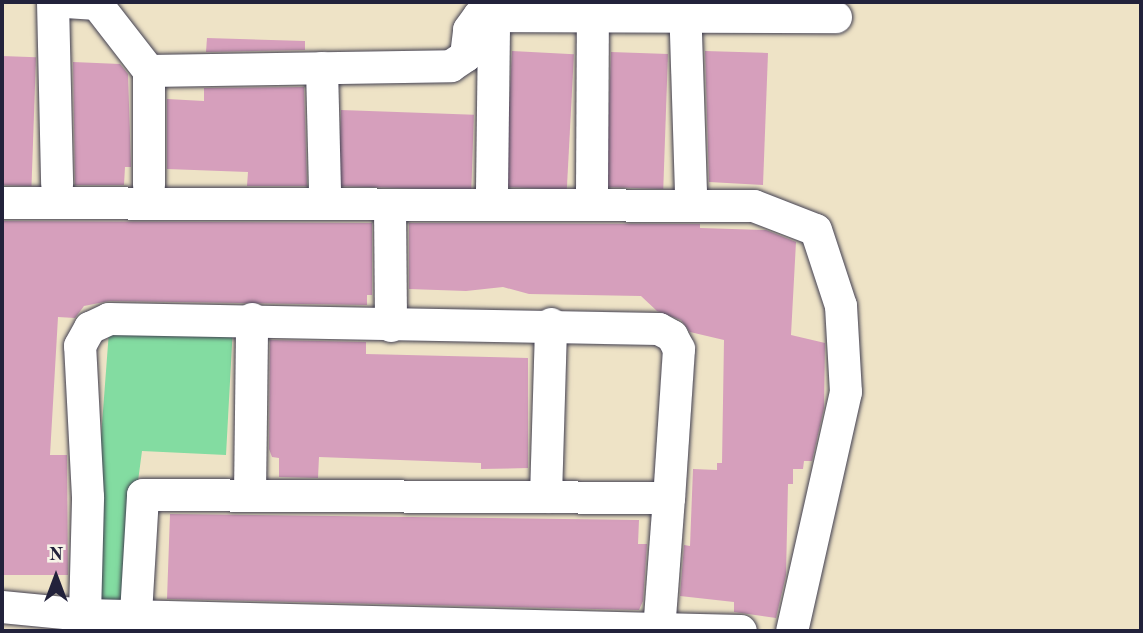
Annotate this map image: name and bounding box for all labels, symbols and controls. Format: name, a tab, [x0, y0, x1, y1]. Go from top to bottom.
north arrow	[21, 542, 91, 612]
text: N	[49, 546, 63, 565]

